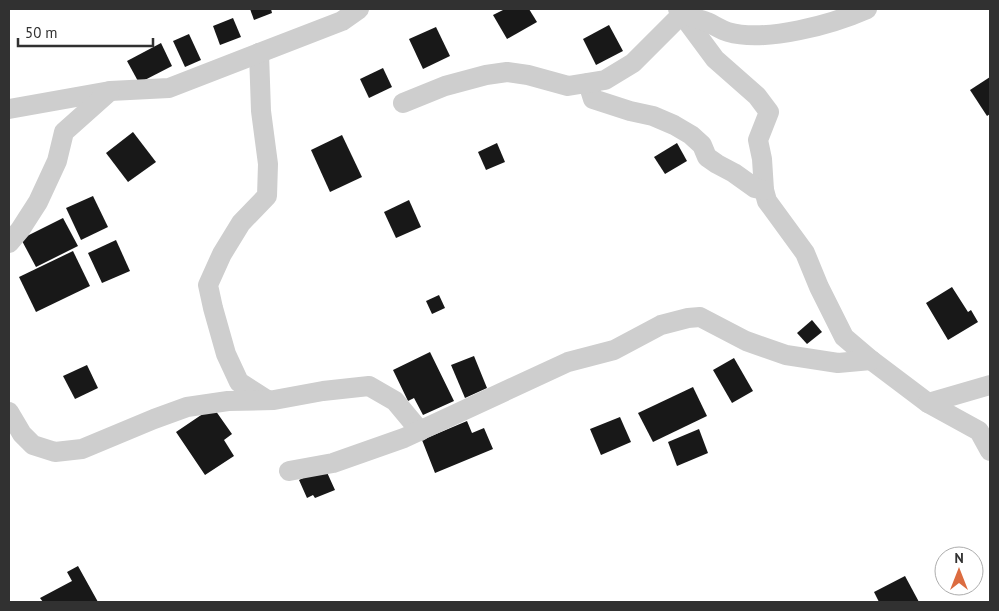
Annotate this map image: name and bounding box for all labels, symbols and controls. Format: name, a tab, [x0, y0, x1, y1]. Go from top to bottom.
scale bar	[18, 15, 152, 47]
text: 50 m	[25, 23, 58, 42]
north arrow	[934, 546, 984, 596]
text: N	[954, 549, 964, 567]

